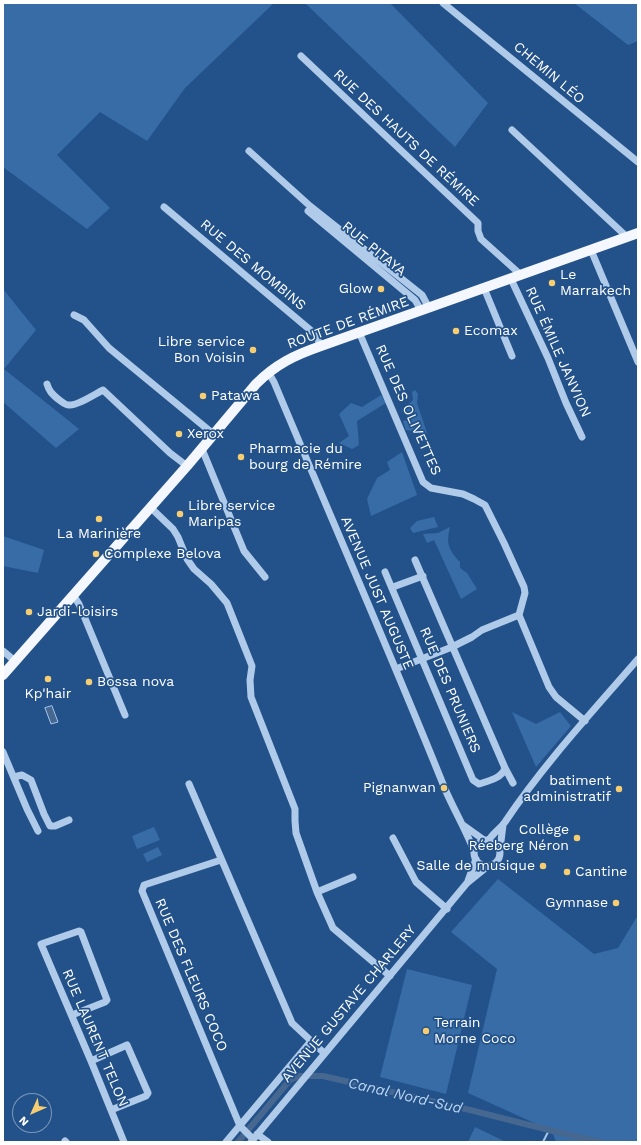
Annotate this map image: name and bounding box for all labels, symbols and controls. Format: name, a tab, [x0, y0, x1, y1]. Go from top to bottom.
street label: CHEMIN LÉO	[510, 38, 588, 108]
street label: RUE DES HAUTS DE RÉMIRE	[330, 66, 482, 210]
street label: RUE DES MOMBINS	[197, 216, 309, 314]
street label: RUE PITAYA	[339, 218, 409, 280]
place label: Le Marrakech	[560, 267, 631, 300]
marker: Le Marrakech	[547, 278, 557, 288]
place label: Glow	[339, 281, 373, 297]
marker: Glow	[376, 284, 386, 294]
street label: RUE ÉMILE JANVION	[522, 284, 594, 420]
street label: ROUTE DE RÉMIRE	[285, 293, 411, 353]
place label: Ecomax	[464, 323, 518, 339]
marker: Ecomax	[451, 326, 461, 336]
place label: Libre service Bon Voisin	[158, 334, 245, 366]
street label: RUE DES OLIVETTES	[372, 342, 444, 478]
marker: Libre service Bon Voisin	[248, 345, 258, 355]
place label: Patawa	[211, 388, 260, 404]
marker: Patawa	[198, 391, 208, 401]
place label: Xerox	[187, 426, 224, 442]
marker: Xerox	[174, 429, 184, 439]
place label: Pharmacie du bourg de Rémire	[249, 441, 362, 474]
marker: Pharmacie du bourg de Rémire	[236, 452, 246, 462]
place label: Libre service Maripas	[188, 498, 275, 530]
marker: Libre service Maripas	[175, 509, 185, 519]
marker: La Marinière	[94, 514, 104, 524]
street label: AVENUE JUST AUGUSTE	[337, 514, 417, 672]
place label: La Marinière	[57, 526, 141, 542]
place label: Complexe Belova	[104, 546, 221, 562]
marker: Complexe Belova	[91, 549, 101, 559]
place label: Jardi-loisirs	[37, 604, 118, 620]
marker: Jardi-loisirs	[24, 607, 34, 617]
street label: RUE DES PRUNIERS	[416, 625, 484, 755]
marker: Kp'hair	[43, 674, 53, 684]
place label: Bossa nova	[97, 674, 174, 690]
marker: Bossa nova	[84, 677, 94, 687]
place label: Kp'hair	[24, 686, 72, 702]
place label: batiment administratif	[523, 773, 611, 806]
place label: Pignanwan	[363, 780, 436, 796]
marker: Pignanwan	[439, 783, 449, 793]
marker: batiment administratif	[614, 784, 624, 794]
place label: Collège Réeberg Néron	[469, 822, 569, 854]
marker: Collège Réeberg Néron	[572, 833, 582, 843]
place label: Salle de musique	[417, 858, 535, 874]
marker: Salle de musique	[538, 861, 548, 871]
place label: Cantine	[575, 864, 627, 880]
marker: Cantine	[562, 867, 572, 877]
place label: Gymnase	[545, 895, 608, 911]
street label: RUE DES FLEURS COCO	[151, 896, 231, 1054]
marker: Gymnase	[611, 898, 621, 908]
street label: AVENUE GUSTAVE CHARLERY	[278, 922, 420, 1086]
street label: RUE LAURENT TELON	[58, 967, 132, 1109]
place label: Terrain Morne Coco	[434, 1015, 516, 1048]
marker: Terrain Morne Coco	[421, 1026, 431, 1036]
water label: Canal Nord-Sud	[346, 1074, 464, 1118]
north arrow	[12, 1093, 52, 1133]
text: N	[16, 1114, 31, 1129]

